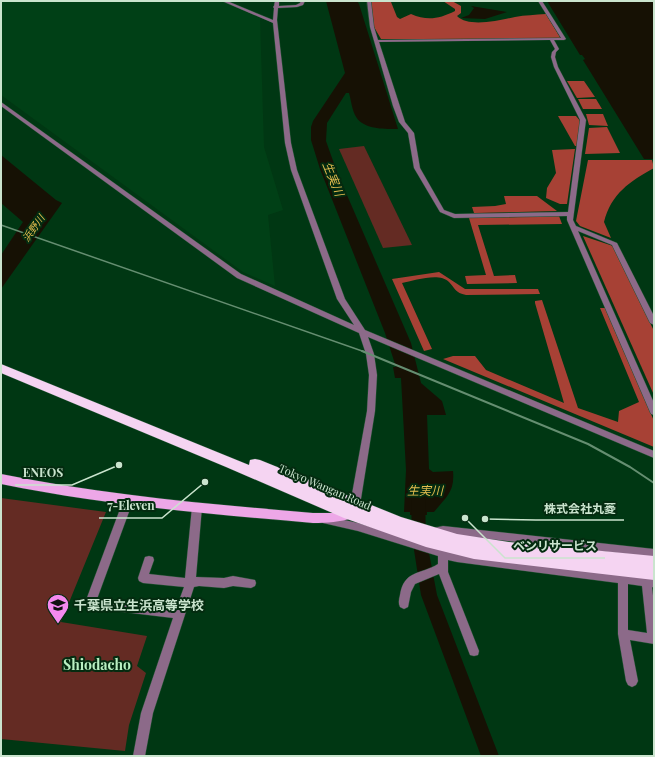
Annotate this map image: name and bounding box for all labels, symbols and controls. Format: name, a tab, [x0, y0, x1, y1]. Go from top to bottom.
water label: 生実川	[320, 159, 349, 200]
water label: 浜野川	[19, 211, 48, 244]
street label: Tokyo Wangan Road	[277, 460, 374, 513]
callout: ENEOS	[15, 461, 72, 485]
text: ENEOS	[23, 464, 63, 480]
water label: 生実川	[407, 482, 445, 498]
callout: 7-Eleven	[99, 494, 162, 518]
callout: 株式会社丸菱	[536, 496, 624, 520]
text: 7-Eleven	[107, 497, 155, 513]
text: 株式会社丸菱	[544, 500, 616, 516]
callout: ベンリサービス	[505, 534, 605, 558]
text: ベンリサービス	[513, 537, 597, 553]
school or university icon: 千葉県立生浜高等学校	[45, 592, 71, 625]
place label: 千葉県立生浜高等学校	[74, 596, 204, 613]
district label: Shiodacho	[63, 655, 131, 674]

